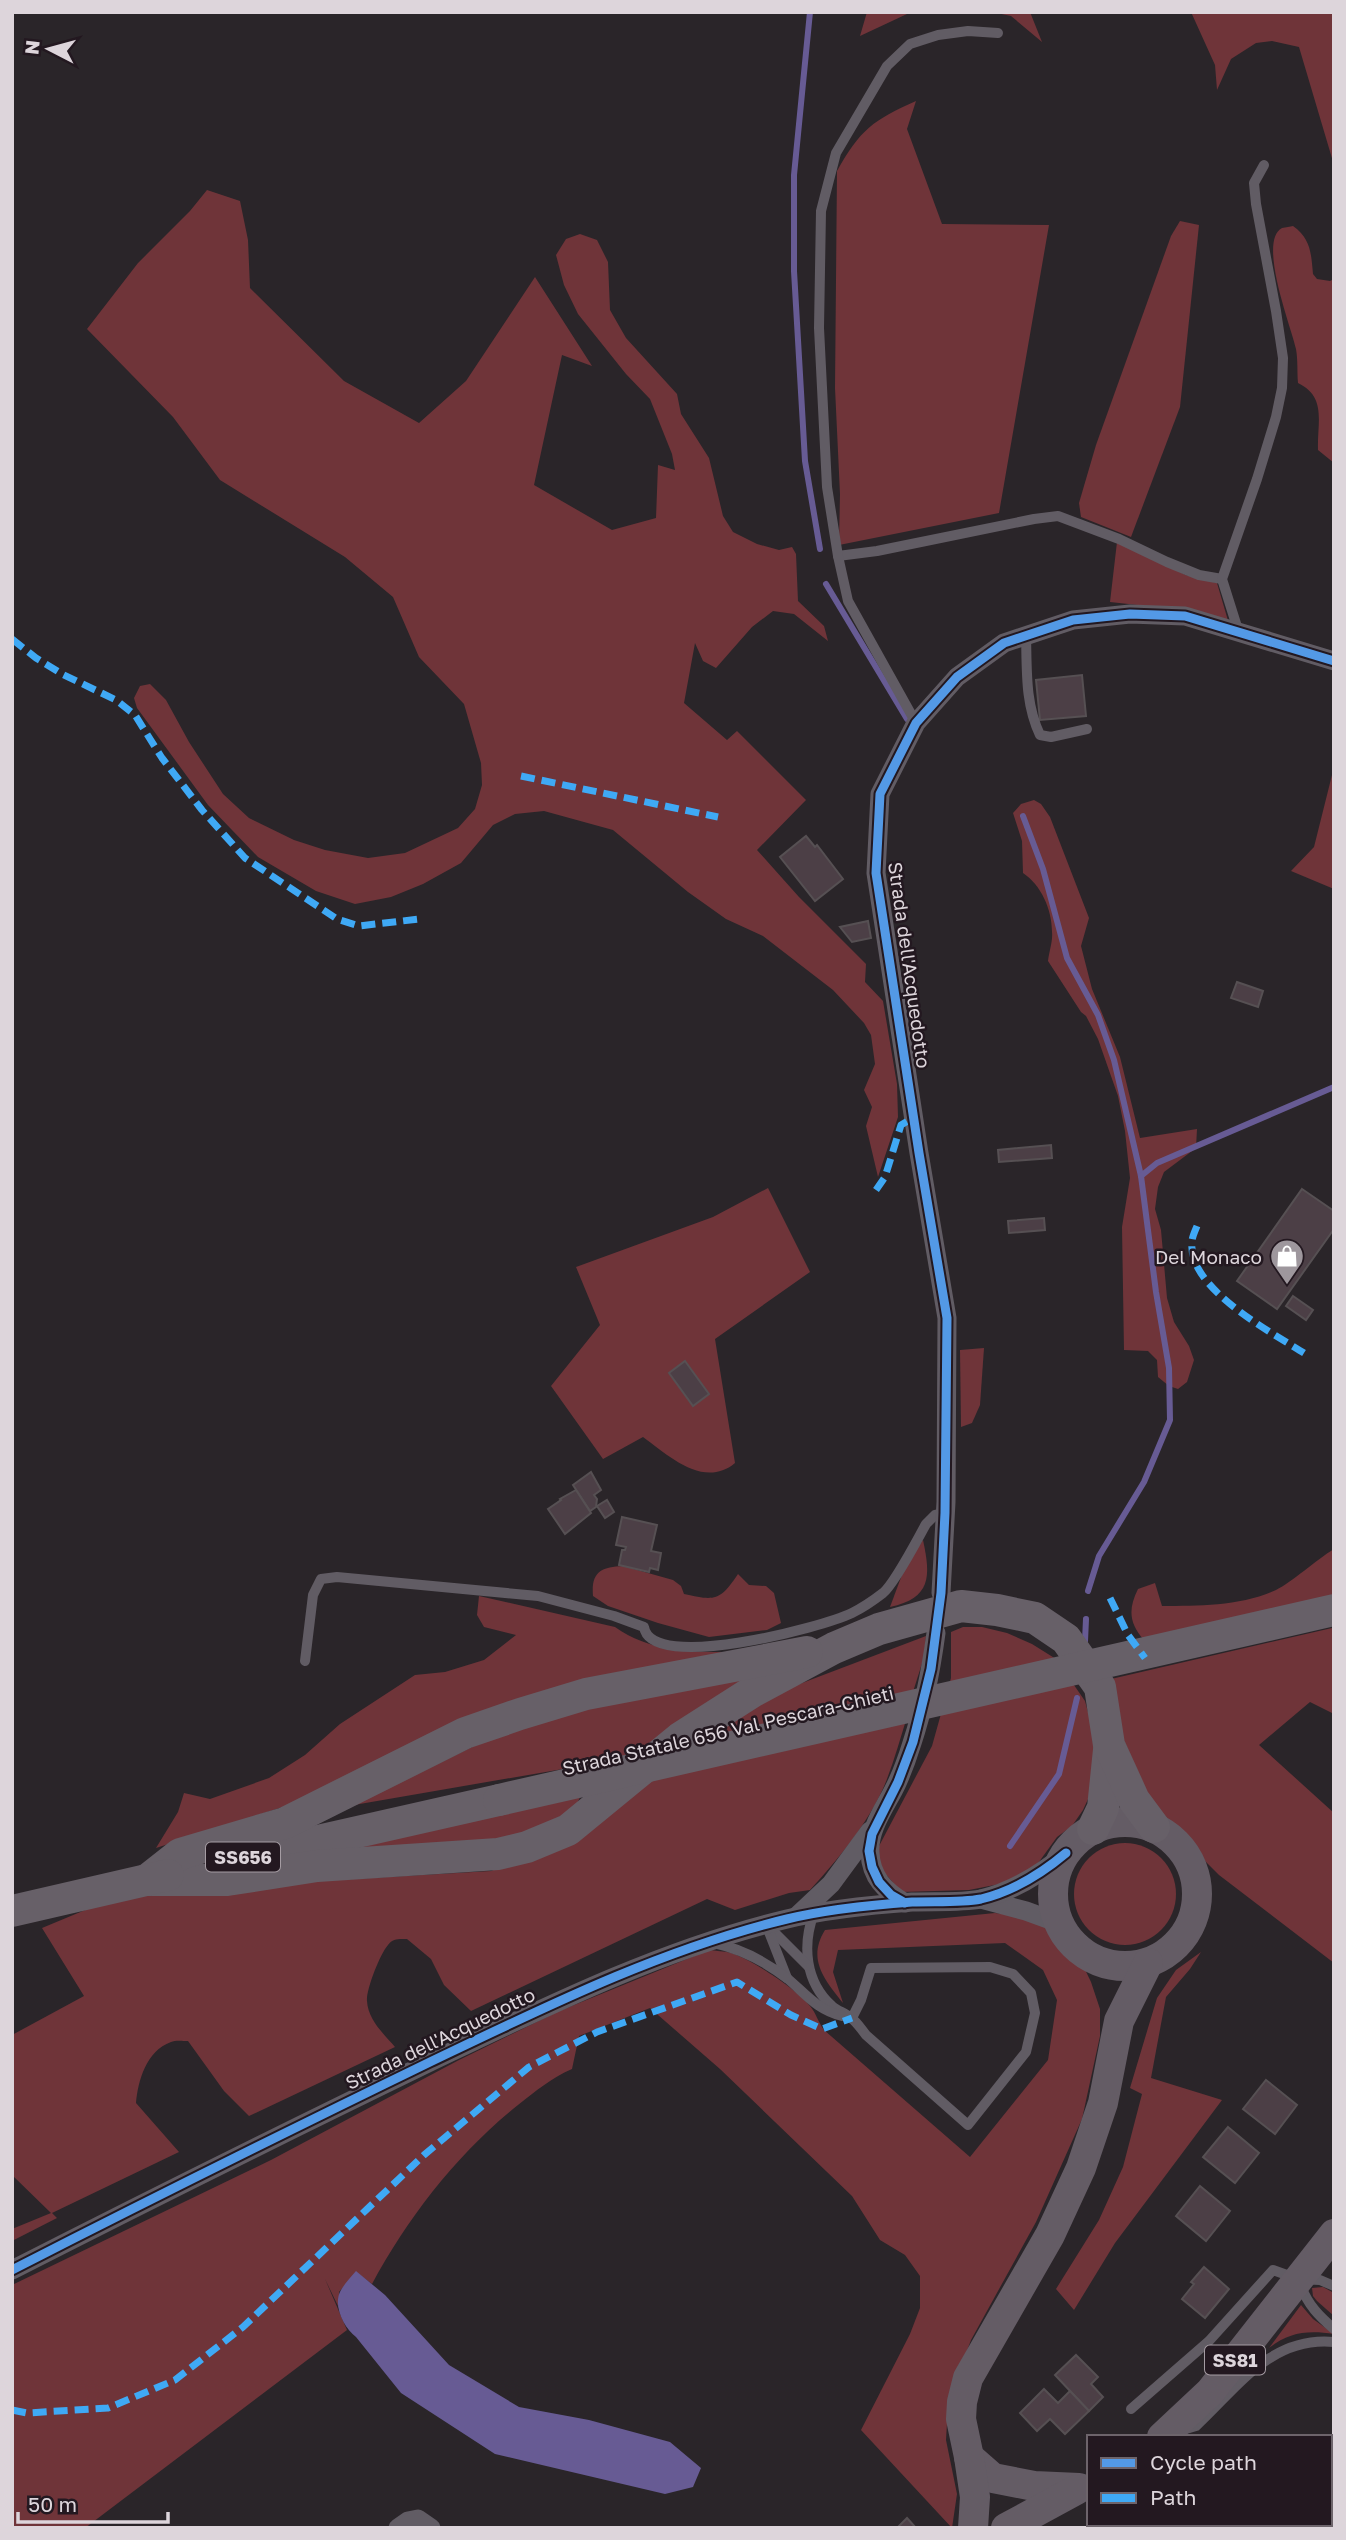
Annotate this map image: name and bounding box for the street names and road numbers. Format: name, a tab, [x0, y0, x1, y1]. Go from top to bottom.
street label: Strada dell'Acquedotto	[884, 860, 936, 1070]
street label: Strada Statale 656 Val Pescara-Chieti	[560, 1681, 896, 1779]
road number: SS656	[206, 1842, 280, 1871]
street label: Strada dell'Acquedotto	[342, 1982, 538, 2094]
road number: SS81	[1205, 2346, 1265, 2374]

